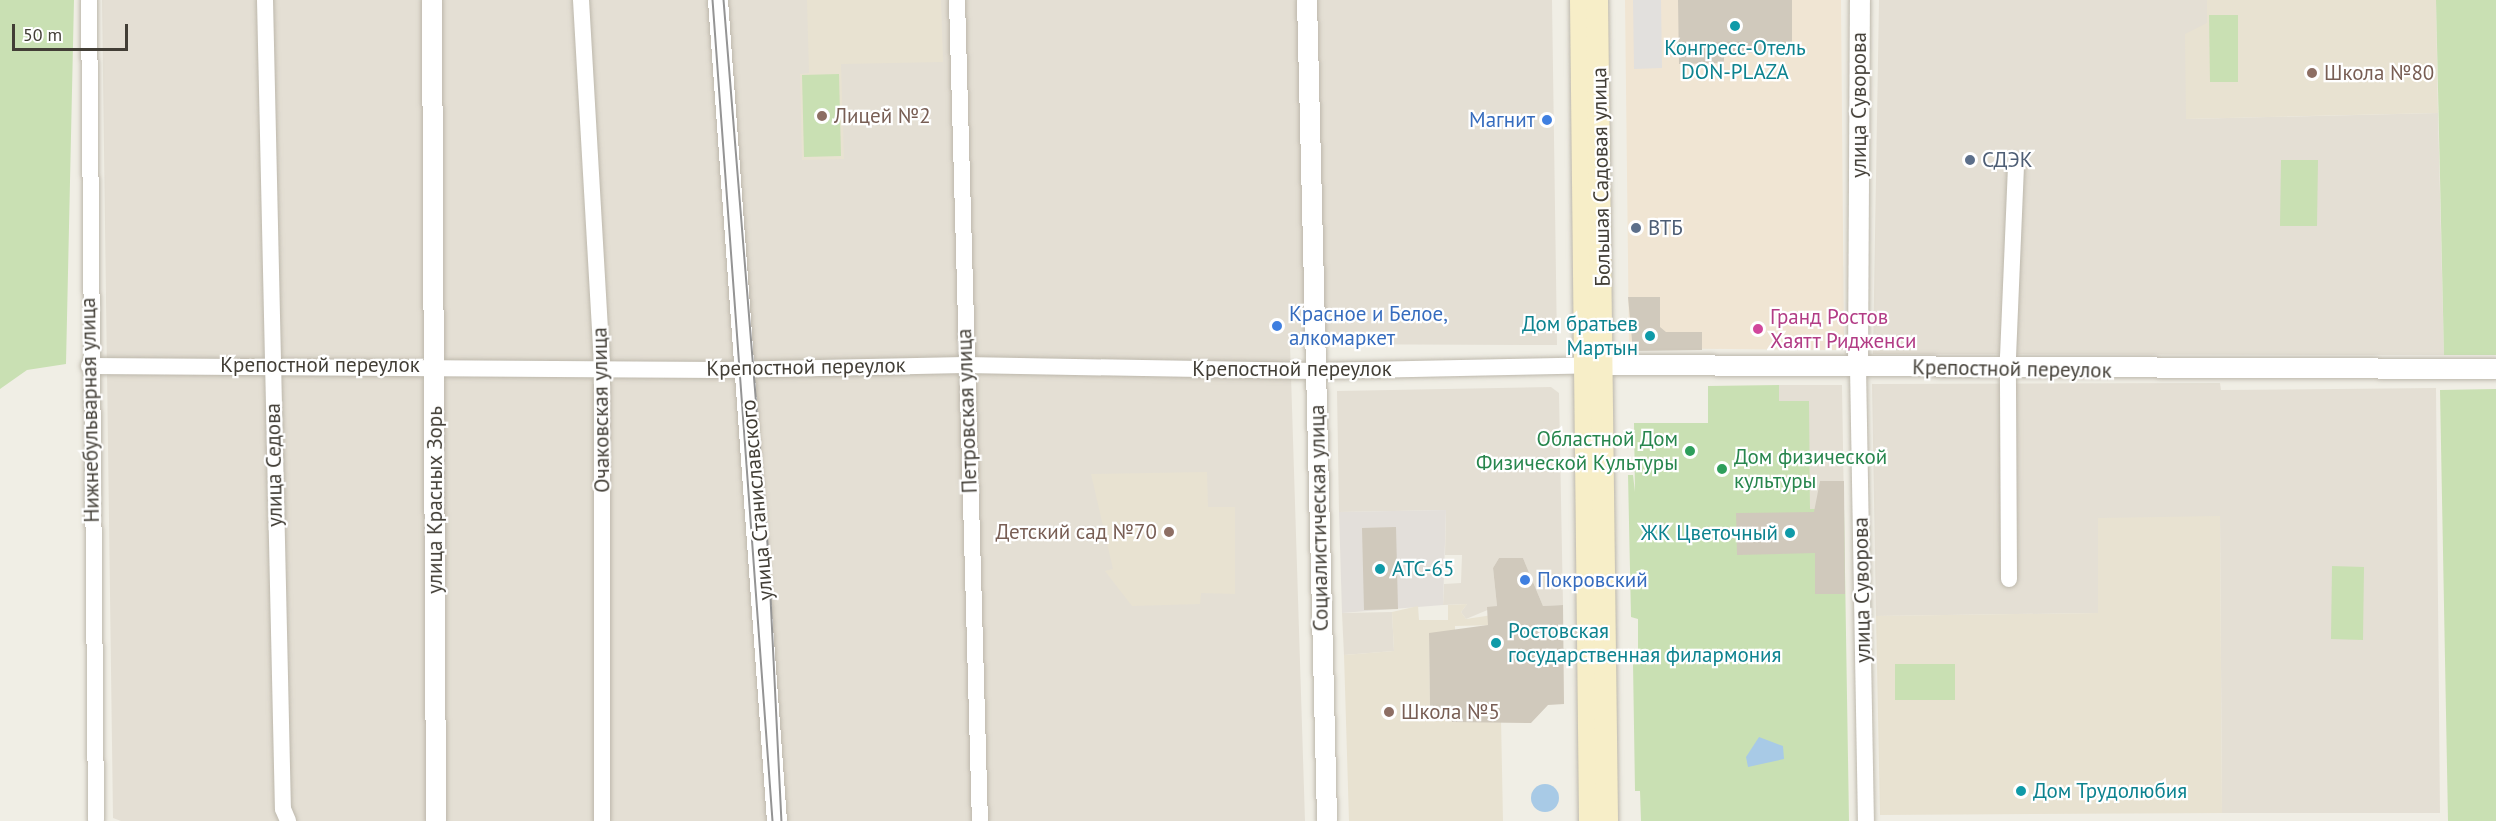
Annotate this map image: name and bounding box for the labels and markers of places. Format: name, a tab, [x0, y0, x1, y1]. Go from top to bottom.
marker: Конгресс-Отель DON-PLAZA	[1728, 19, 1742, 33]
place label: Конгресс-Отель DON-PLAZA	[1664, 35, 1806, 85]
place label: Школа №80	[2324, 60, 2434, 86]
marker: Школа №80	[2305, 66, 2319, 80]
place label: Лицей №2	[834, 103, 931, 129]
place label: Магнит	[1469, 107, 1535, 133]
marker: Лицей №2	[815, 109, 829, 123]
marker: Магнит	[1540, 113, 1554, 127]
place label: СДЭК	[1982, 147, 2033, 173]
marker: СДЭК	[1963, 153, 1977, 167]
place label: ВТБ	[1648, 215, 1683, 241]
marker: ВТБ	[1629, 221, 1643, 235]
place label: Красное и Белое, алкомаркет	[1289, 301, 1448, 351]
place label: Гранд Ростов Хаятт Ридженси	[1770, 304, 1917, 354]
place label: Дом братьев Мартын	[1522, 311, 1638, 361]
marker: Красное и Белое, алкомаркет	[1270, 319, 1284, 333]
marker: Гранд Ростов Хаятт Ридженси	[1751, 322, 1765, 336]
marker: Дом братьев Мартын	[1643, 329, 1657, 343]
place label: Областной Дом Физической Культуры	[1476, 426, 1678, 476]
marker: Областной Дом Физической Культуры	[1683, 444, 1697, 458]
place label: Дом физической культуры	[1734, 444, 1887, 494]
marker: Дом физической культуры	[1715, 462, 1729, 476]
place label: Детский сад №70	[995, 519, 1157, 545]
place label: ЖК Цветочный	[1641, 520, 1778, 546]
marker: Детский сад №70	[1162, 525, 1176, 539]
marker: ЖК Цветочный	[1783, 526, 1797, 540]
place label: АТС-65	[1392, 556, 1454, 582]
marker: АТС-65	[1373, 562, 1387, 576]
place label: Покровский	[1537, 567, 1648, 593]
marker: Покровский	[1518, 573, 1532, 587]
place label: Ростовская государственная филармония	[1508, 618, 1781, 668]
marker: Ростовская государственная филармония	[1489, 636, 1503, 650]
place label: Школа №5	[1401, 699, 1500, 725]
marker: Школа №5	[1382, 705, 1396, 719]
place label: Дом Трудолюбия	[2033, 778, 2188, 804]
marker: Дом Трудолюбия	[2014, 784, 2028, 798]

